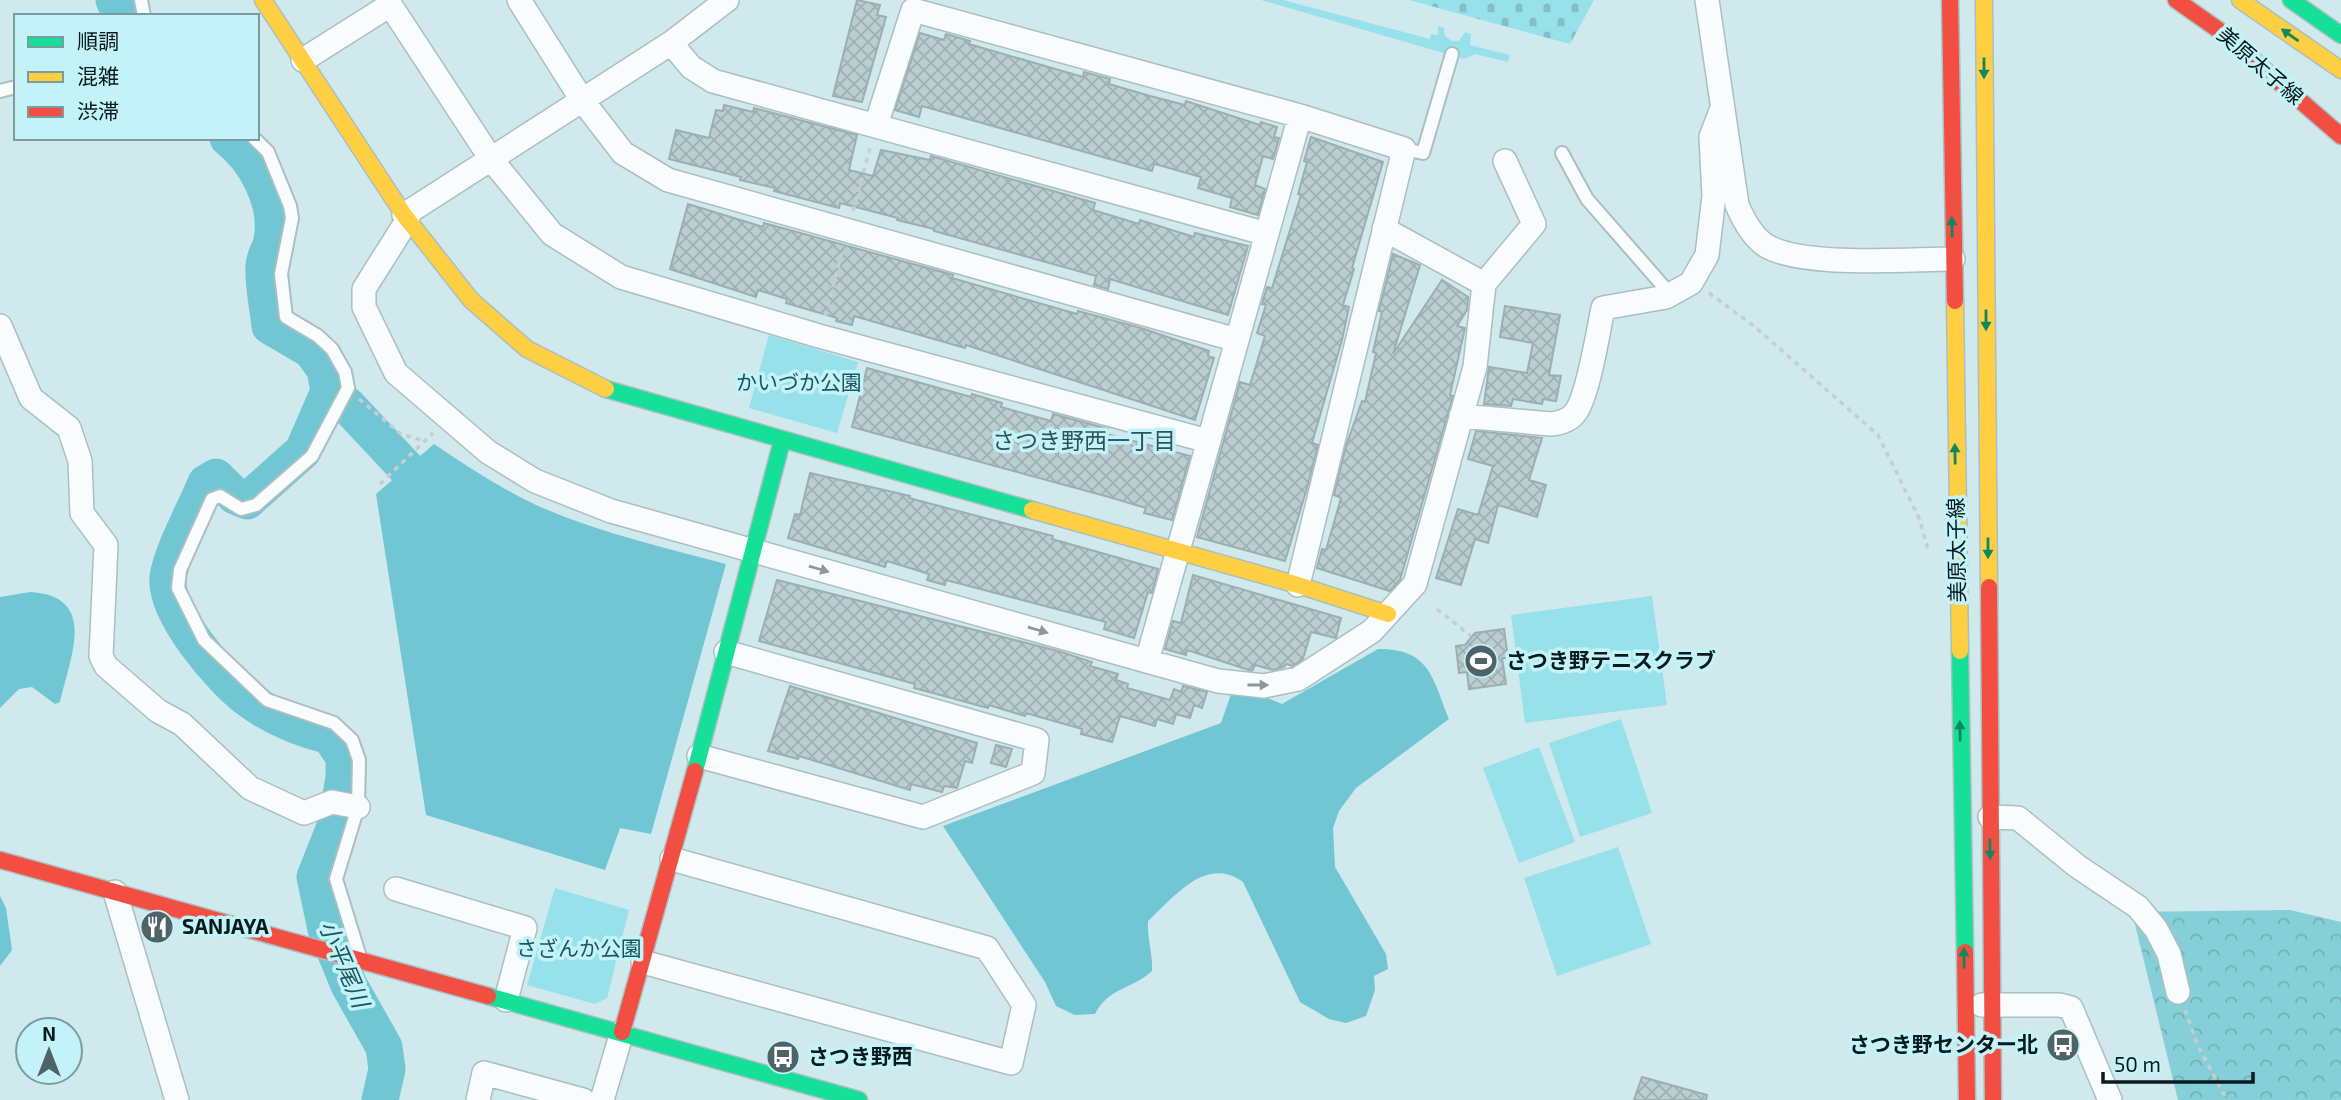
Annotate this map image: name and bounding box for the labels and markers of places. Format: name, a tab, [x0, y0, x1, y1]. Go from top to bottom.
sports icon: さつき野テニスクラブ	[1462, 642, 1500, 680]
place label: さつき野テニスクラブ	[1506, 647, 1716, 672]
restaurant icon: SANJAYA	[138, 908, 176, 946]
place label: SANJAYA	[182, 913, 269, 938]
bus stop icon: さつき野センター北	[2044, 1026, 2082, 1064]
place label: さつき野センター北	[1849, 1031, 2038, 1056]
bus stop icon: さつき野西	[764, 1038, 802, 1076]
place label: さつき野西	[808, 1043, 913, 1068]

